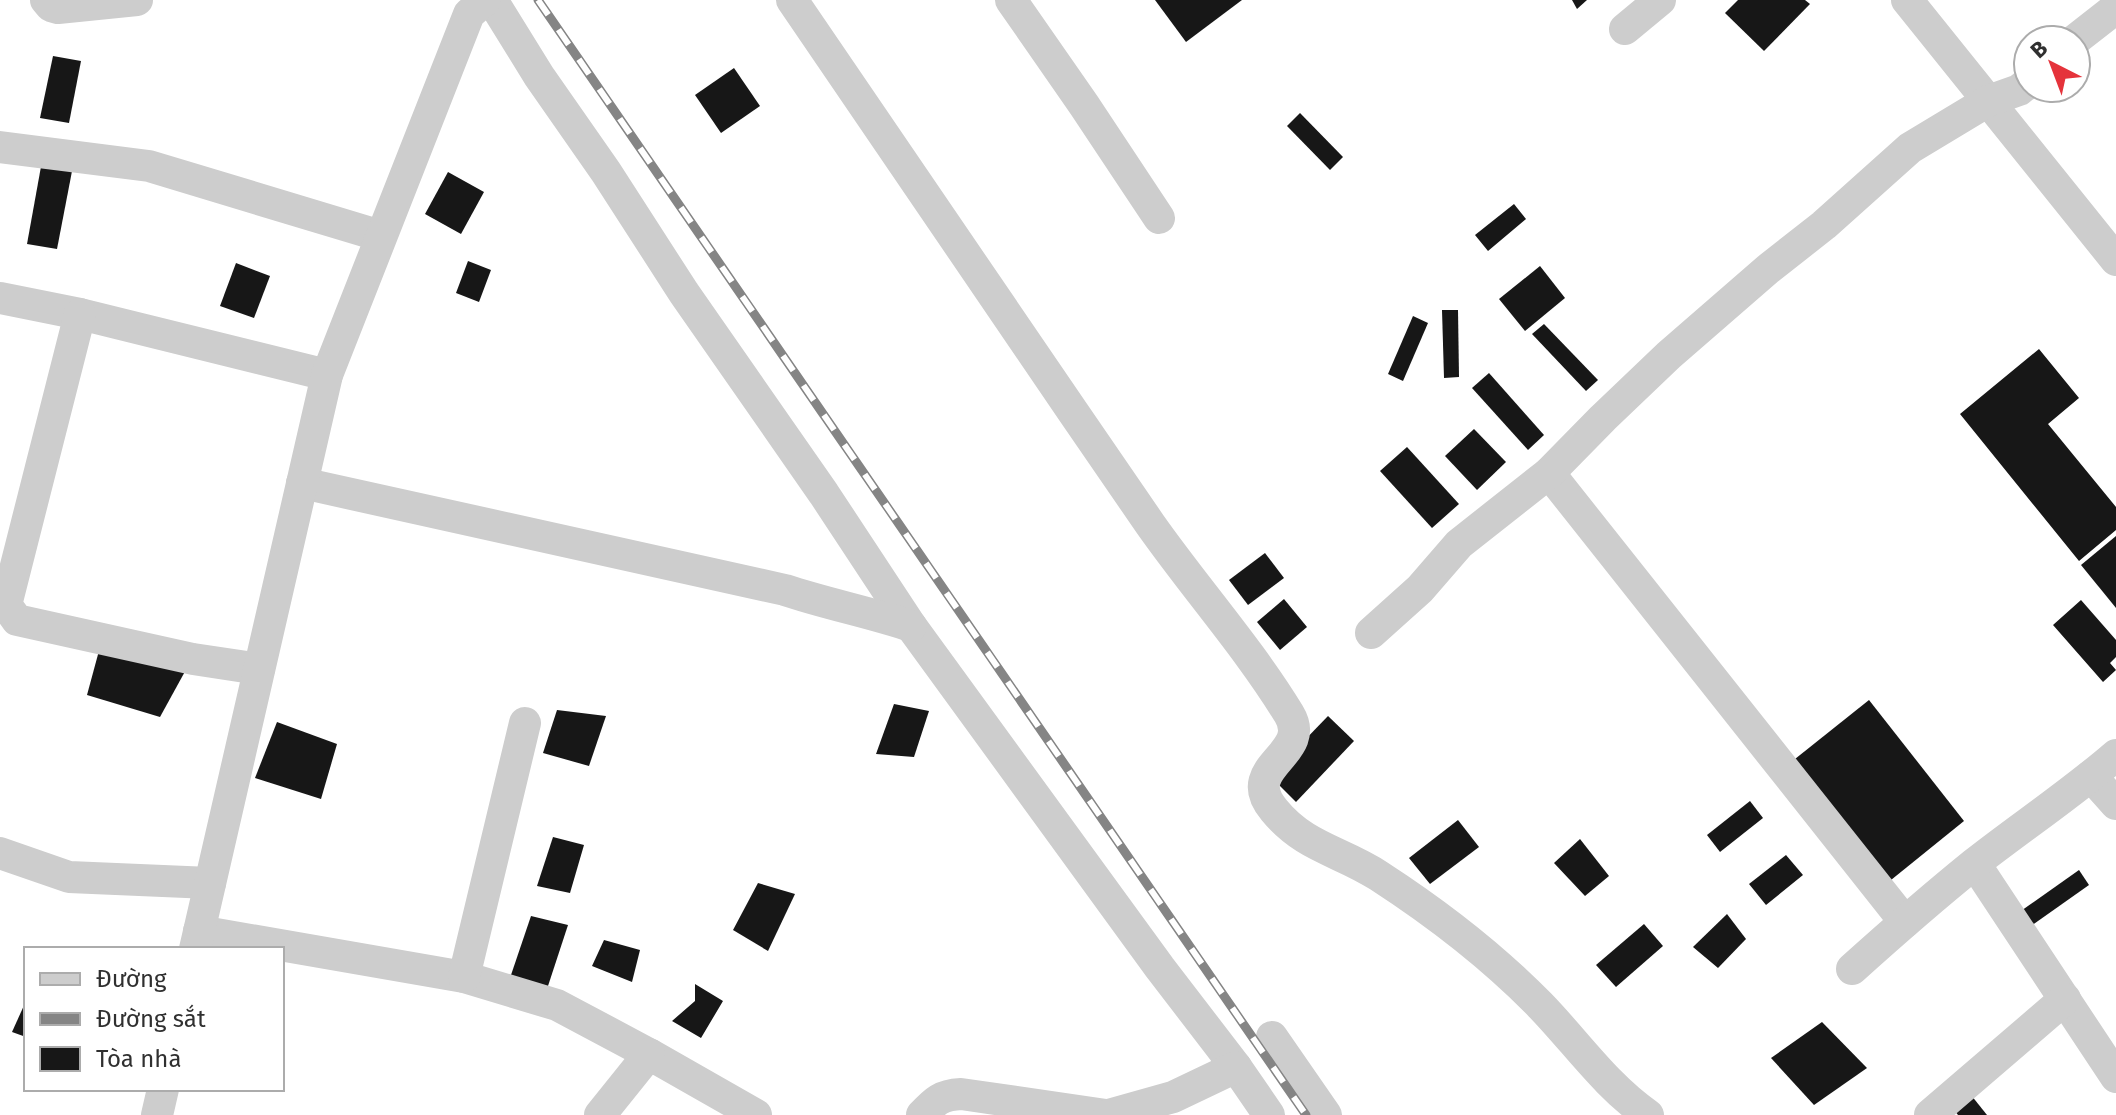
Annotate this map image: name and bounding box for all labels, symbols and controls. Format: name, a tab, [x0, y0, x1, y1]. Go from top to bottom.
north arrow	[2012, 24, 2092, 104]
text: B	[2025, 35, 2053, 64]
legend	[24, 947, 284, 1091]
text: Đường	[96, 965, 167, 993]
text: Đường sắt	[96, 1004, 206, 1033]
text: Tòa nhà	[96, 1045, 181, 1073]

